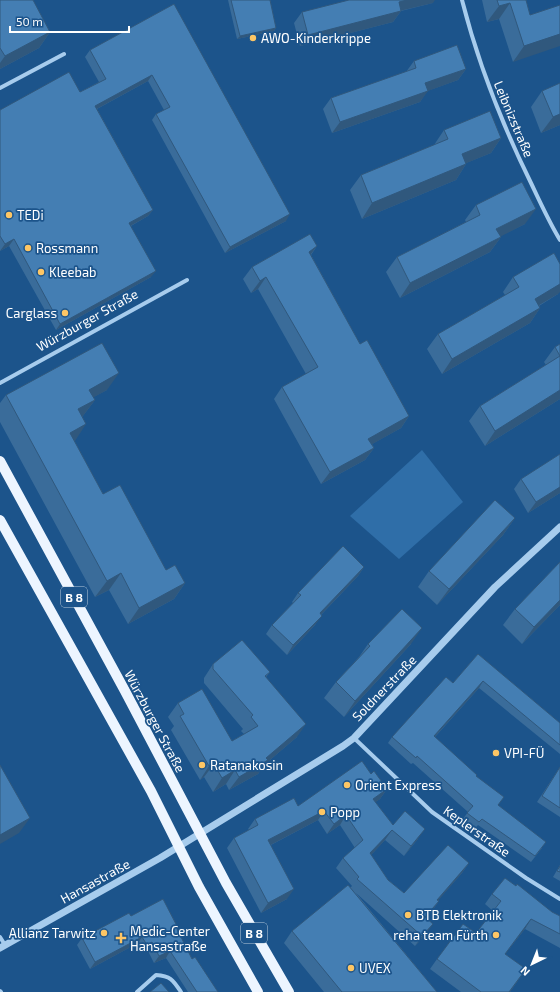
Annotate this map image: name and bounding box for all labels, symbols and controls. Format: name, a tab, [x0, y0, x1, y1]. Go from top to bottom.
scale bar	[10, 8, 129, 34]
text: 50 m	[16, 14, 43, 28]
place label: AWO-Kinderkrippe	[261, 30, 371, 46]
marker: AWO-Kinderkrippe	[248, 33, 258, 43]
street label: Leibnizstraße	[491, 78, 537, 160]
place label: TEDi	[17, 207, 44, 223]
marker: TEDi	[4, 210, 14, 220]
place label: Rossmann	[36, 240, 98, 256]
marker: Rossmann	[23, 243, 33, 253]
place label: Kleebab	[49, 264, 96, 280]
marker: Kleebab	[36, 267, 46, 277]
street label: Würzburger Straße	[33, 285, 141, 355]
place label: Carglass	[6, 305, 57, 321]
marker: Carglass	[60, 308, 70, 318]
road number: B 8	[61, 587, 87, 607]
street label: Soldnerstraße	[349, 652, 419, 724]
street label: Würzburger Straße	[121, 667, 189, 775]
place label: VPI-FÜ	[504, 745, 545, 761]
marker: VPI-FÜ	[491, 748, 501, 758]
place label: Ratanakosin	[210, 757, 283, 773]
marker: Ratanakosin	[197, 760, 207, 770]
place label: Orient Express	[355, 777, 441, 793]
marker: Orient Express	[342, 780, 352, 790]
street label: Keplerstraße	[441, 802, 513, 860]
place label: Popp	[330, 804, 360, 820]
marker: Popp	[317, 807, 327, 817]
street label: Hansastraße	[58, 855, 132, 907]
place label: BTB Elektronik	[416, 907, 502, 923]
marker: BTB Elektronik	[403, 910, 413, 920]
place label: Medic-Center Hansastraße	[130, 923, 210, 954]
road number: B 8	[241, 923, 267, 943]
place label: Allianz Tarwitz	[9, 925, 96, 941]
place label: reha team Fürth	[393, 927, 488, 943]
marker: Allianz Tarwitz	[99, 928, 109, 938]
marker: reha team Fürth	[491, 930, 501, 940]
marker: Medic-Center Hansastraße	[115, 932, 127, 944]
north arrow	[512, 944, 552, 984]
place label: UVEX	[359, 960, 391, 976]
marker: UVEX	[346, 963, 356, 973]
text: N	[517, 964, 532, 979]

